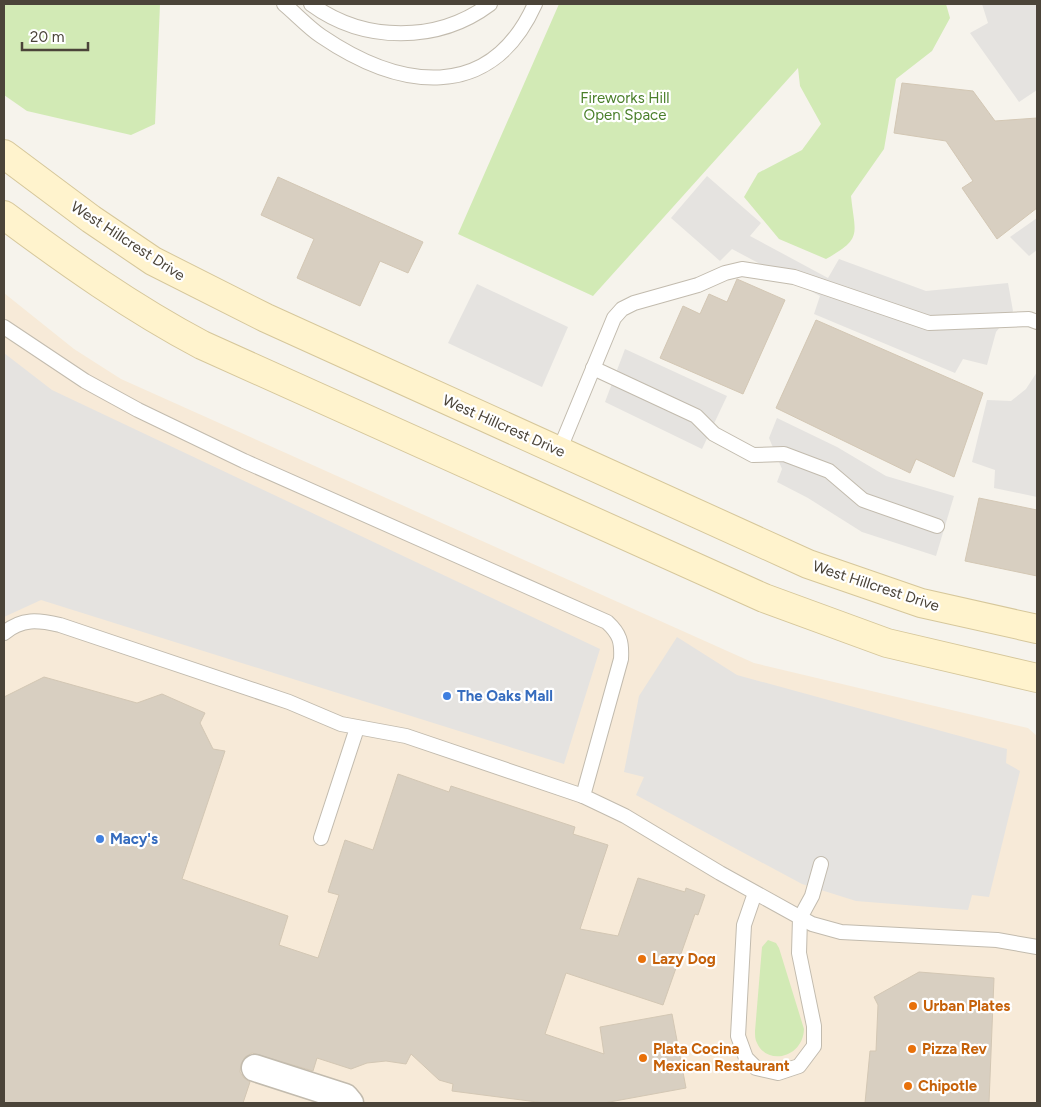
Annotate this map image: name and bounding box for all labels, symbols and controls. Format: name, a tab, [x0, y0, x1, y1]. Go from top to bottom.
scale bar	[22, 20, 89, 52]
text: 20 m	[30, 28, 64, 46]
park label: Fireworks Hill Open Space	[580, 89, 670, 124]
street label: West Hillcrest Drive	[68, 197, 188, 285]
street label: West Hillcrest Drive	[440, 391, 568, 461]
street label: West Hillcrest Drive	[810, 557, 942, 615]
place label: The Oaks Mall	[457, 687, 553, 705]
marker: The Oaks Mall	[441, 690, 453, 702]
place label: Macy's	[110, 830, 158, 848]
marker: Macy's	[94, 833, 106, 845]
place label: Lazy Dog	[652, 950, 716, 968]
marker: Lazy Dog	[636, 953, 648, 965]
place label: Urban Plates	[923, 997, 1010, 1015]
marker: Urban Plates	[907, 1000, 919, 1012]
place label: Plata Cocina Mexican Restaurant	[653, 1040, 790, 1075]
place label: Pizza Rev	[922, 1040, 988, 1058]
marker: Pizza Rev	[906, 1043, 918, 1055]
marker: Plata Cocina Mexican Restaurant	[637, 1052, 649, 1064]
place label: Chipotle	[918, 1077, 978, 1095]
marker: Chipotle	[902, 1080, 914, 1092]

